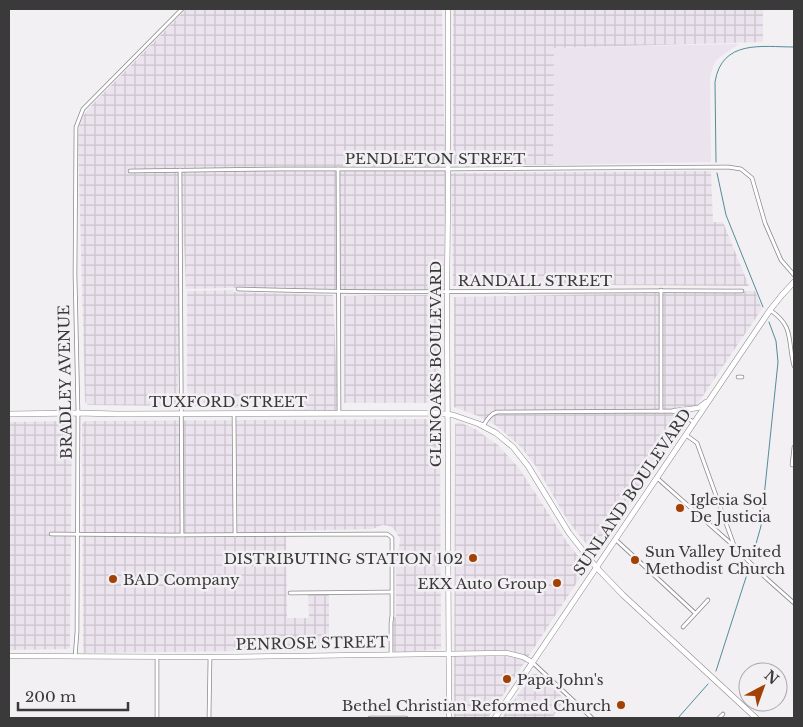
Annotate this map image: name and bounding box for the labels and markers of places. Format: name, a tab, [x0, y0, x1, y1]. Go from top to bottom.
place label: Iglesia Sol De Justicia	[690, 490, 772, 526]
marker: Iglesia Sol De Justicia	[674, 502, 686, 514]
place label: Sun Valley United Methodist Church	[645, 542, 785, 578]
place label: DISTRIBUTING STATION 102	[224, 549, 463, 568]
marker: DISTRIBUTING STATION 102	[467, 552, 479, 564]
marker: Sun Valley United Methodist Church	[629, 554, 641, 566]
place label: BAD Company	[123, 570, 240, 589]
marker: BAD Company	[107, 573, 119, 585]
place label: EKX Auto Group	[417, 574, 547, 593]
marker: EKX Auto Group	[551, 577, 563, 589]
place label: Papa John's	[517, 670, 604, 689]
marker: Papa John's	[501, 673, 513, 685]
place label: Bethel Christian Reformed Church	[342, 696, 611, 715]
marker: Bethel Christian Reformed Church	[615, 699, 627, 711]

